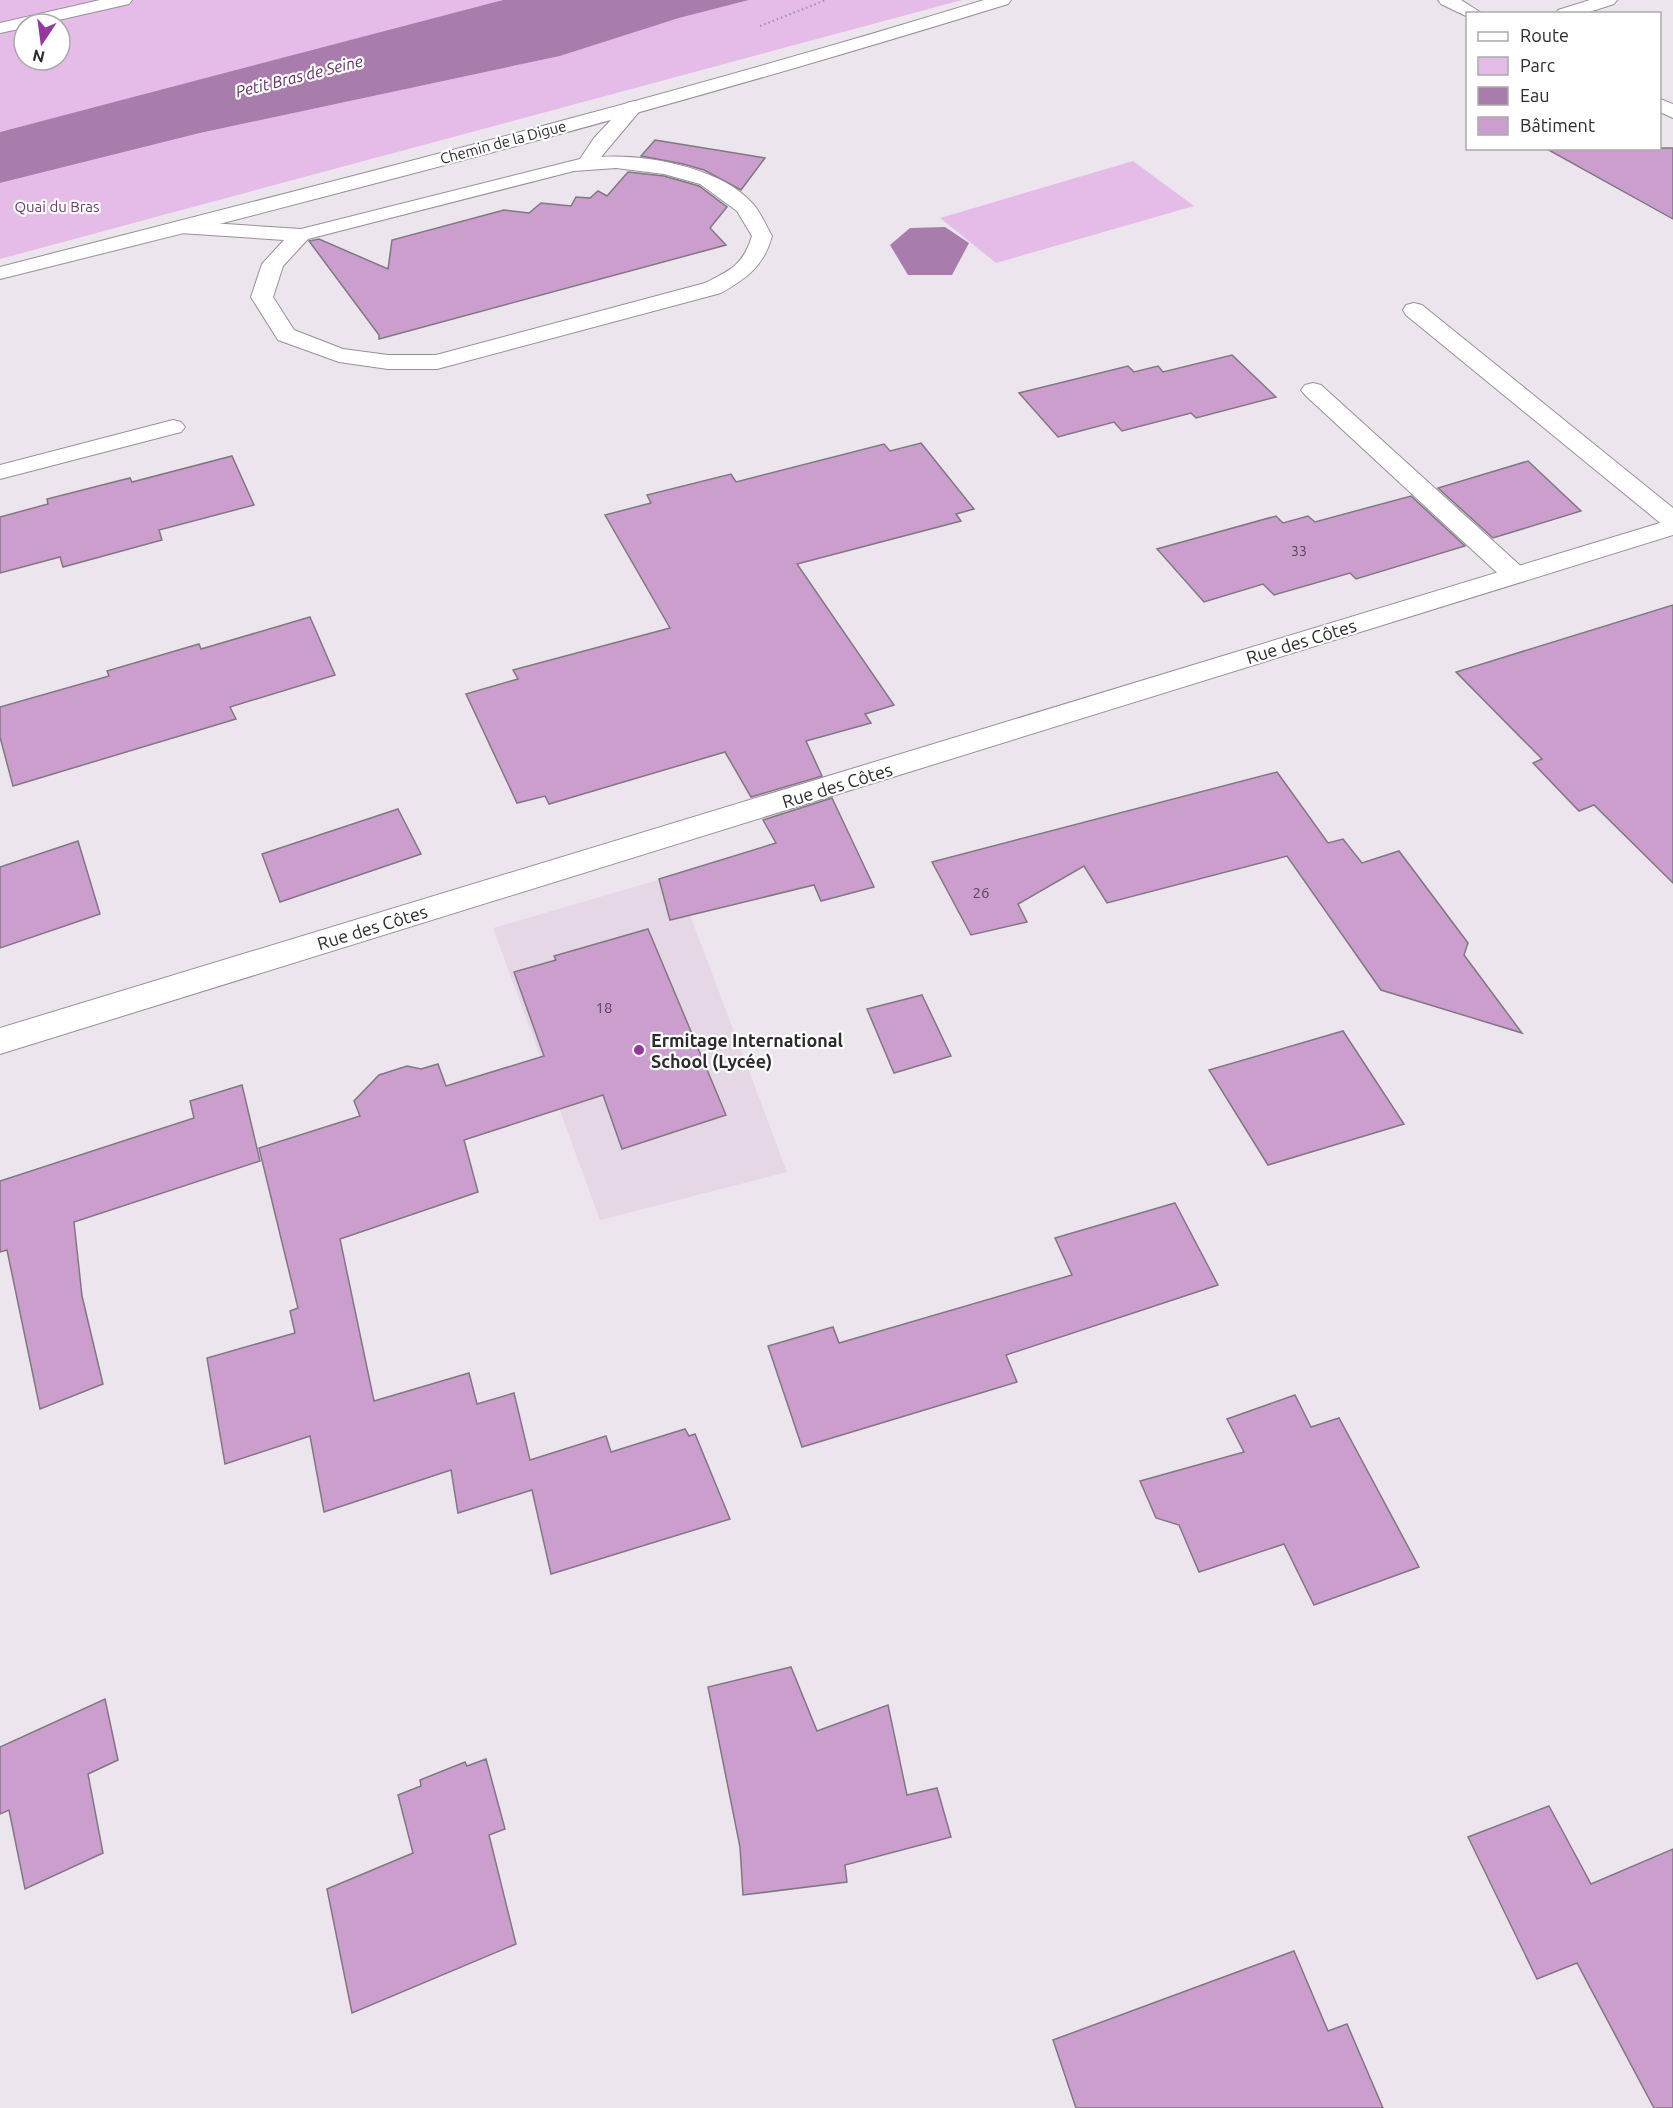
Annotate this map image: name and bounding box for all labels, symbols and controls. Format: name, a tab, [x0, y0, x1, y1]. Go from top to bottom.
north arrow	[12, 12, 72, 72]
legend	[1466, 12, 1661, 150]
text: Route	[1520, 25, 1569, 45]
text: N	[31, 47, 46, 67]
water label: Petit Bras de Seine	[234, 51, 364, 101]
text: Parc	[1520, 55, 1555, 75]
text: Eau	[1520, 85, 1550, 105]
text: Bâtiment	[1520, 115, 1595, 135]
street label: Chemin de la Digue	[438, 117, 568, 167]
park label: Quai du Bras	[14, 198, 100, 215]
house number: 33	[1291, 543, 1307, 559]
street label: Rue des Côtes	[1243, 615, 1359, 667]
street label: Rue des Côtes	[779, 759, 895, 811]
house number: 26	[973, 884, 989, 901]
street label: Rue des Côtes	[314, 901, 430, 953]
house number: 18	[596, 999, 612, 1016]
place label: Ermitage International School (Lycée)	[651, 1030, 844, 1072]
marker: Ermitage International School (Lycée)	[632, 1043, 646, 1057]

